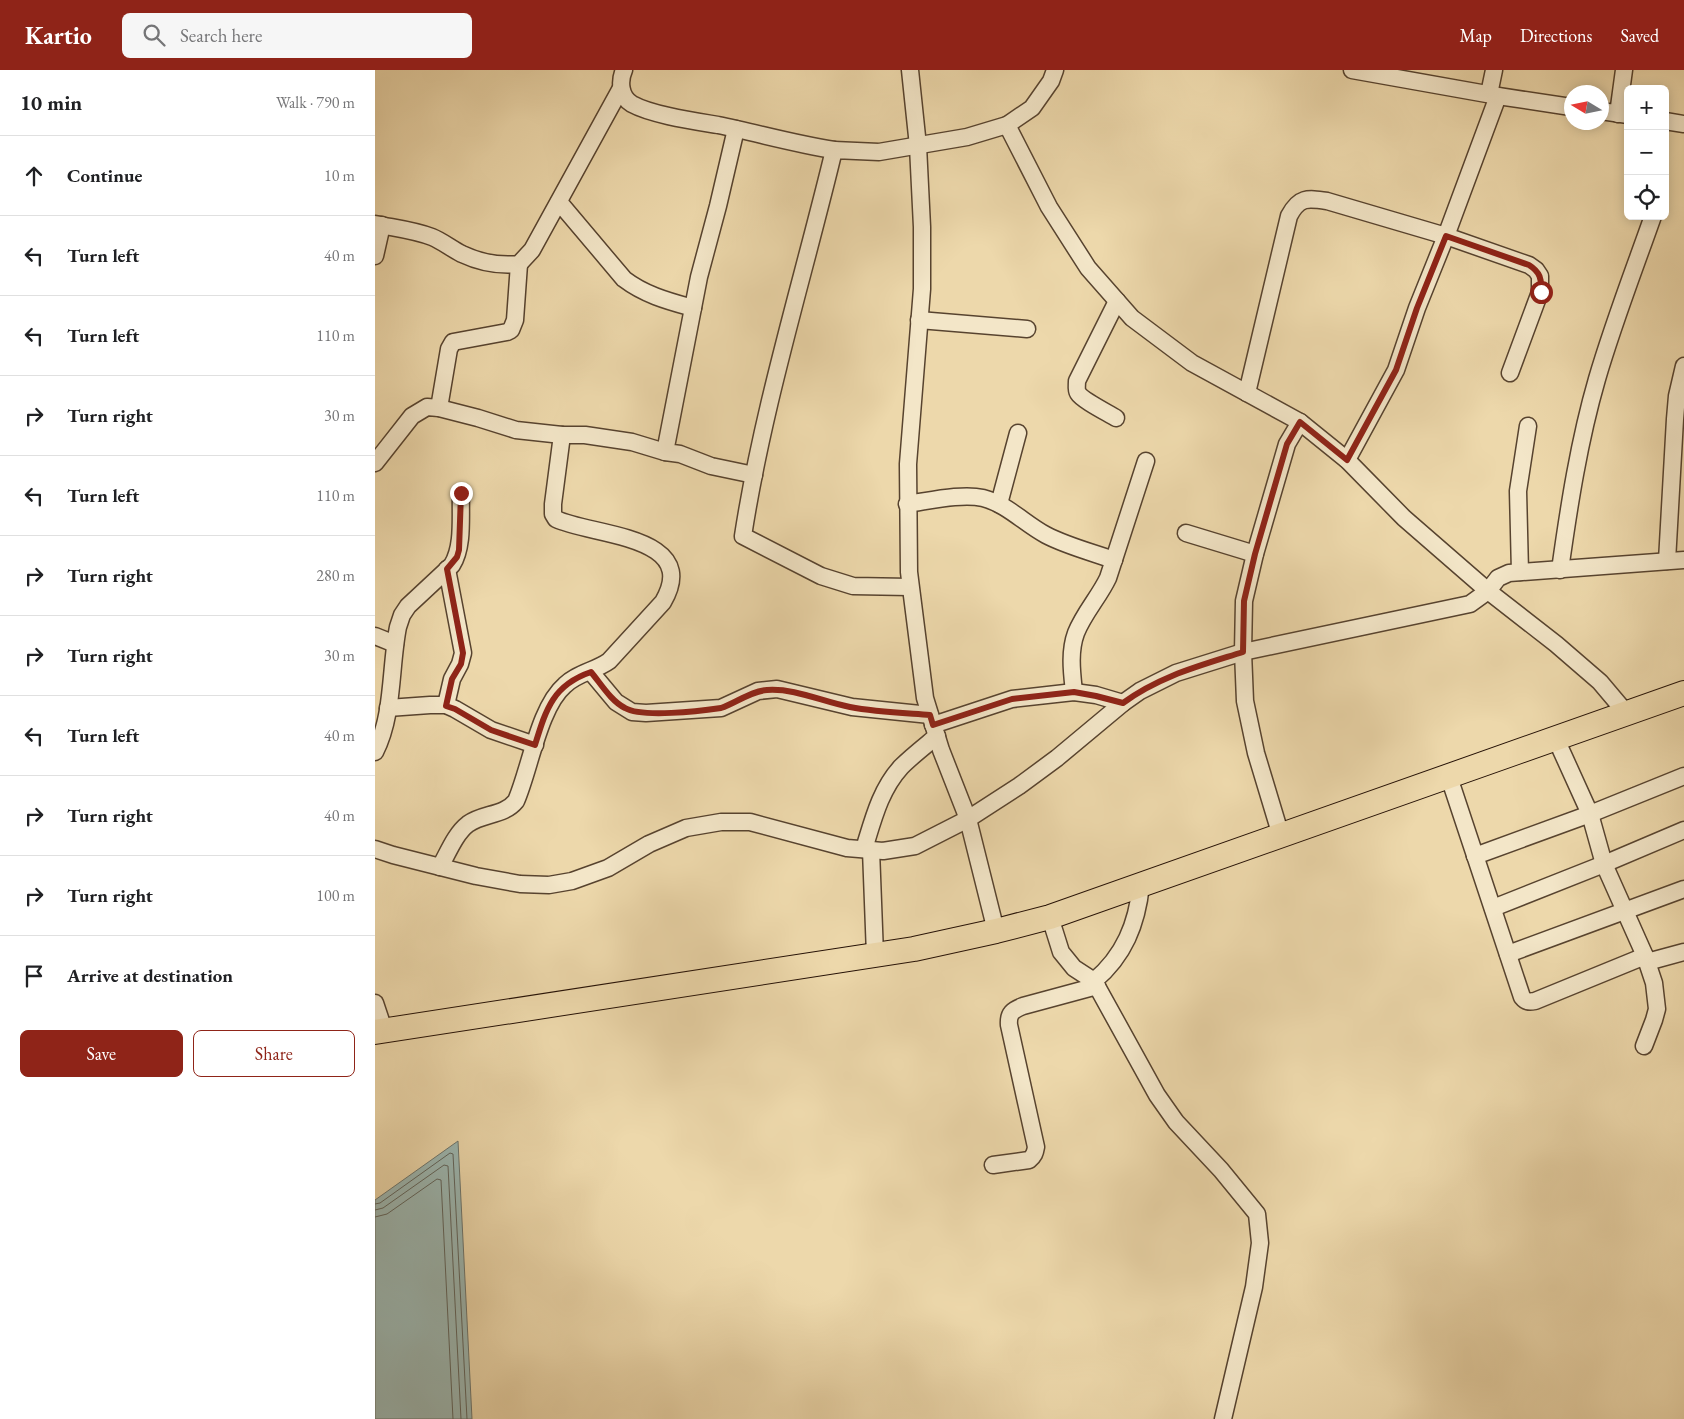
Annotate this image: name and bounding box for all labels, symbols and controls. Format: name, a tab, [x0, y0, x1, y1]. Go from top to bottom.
search box	[122, 13, 472, 58]
text: Kartio	[25, 20, 92, 51]
icon: search	[140, 21, 168, 49]
text: Search here	[180, 23, 262, 48]
text: Map	[1460, 24, 1492, 47]
text: Directions	[1520, 24, 1592, 47]
text: Saved	[1620, 24, 1659, 47]
north arrow	[1564, 85, 1609, 130]
map controls	[1624, 85, 1669, 220]
button: +	[1624, 85, 1669, 130]
text: 10 min	[20, 89, 82, 116]
text: Walk · 790 m	[276, 92, 355, 113]
button: −	[1624, 130, 1669, 175]
icon: ahead	[20, 162, 48, 190]
text: Continue	[67, 163, 142, 188]
text: 10 m	[324, 165, 355, 186]
button: locate	[1624, 175, 1669, 220]
icon: left	[20, 242, 48, 270]
text: Turn left	[67, 243, 139, 268]
text: 40 m	[324, 245, 355, 266]
route start	[1530, 281, 1553, 304]
icon: left	[20, 322, 48, 350]
text: Turn left	[67, 323, 139, 348]
text: 110 m	[316, 325, 355, 346]
icon: right	[20, 402, 48, 430]
text: Turn right	[67, 403, 153, 428]
text: 30 m	[324, 405, 355, 426]
icon: left	[20, 482, 48, 510]
route end	[450, 482, 473, 505]
text: Turn left	[67, 483, 139, 508]
text: 110 m	[316, 485, 355, 506]
icon: right	[20, 562, 48, 590]
text: Turn right	[67, 563, 153, 588]
text: 280 m	[316, 565, 355, 586]
icon: right	[20, 642, 48, 670]
text: Turn right	[67, 643, 153, 668]
text: 30 m	[324, 645, 355, 666]
icon: left	[20, 722, 48, 750]
text: Turn left	[67, 723, 139, 748]
text: 40 m	[324, 725, 355, 746]
icon: right	[20, 802, 48, 830]
text: Turn right	[67, 803, 153, 828]
text: 40 m	[324, 805, 355, 826]
icon: right	[20, 882, 48, 910]
text: Turn right	[67, 883, 153, 908]
text: 100 m	[316, 885, 355, 906]
icon: arrive	[20, 962, 48, 990]
text: Arrive at destination	[67, 963, 233, 988]
button: Save	[20, 1030, 183, 1077]
button: Share	[193, 1030, 355, 1077]

